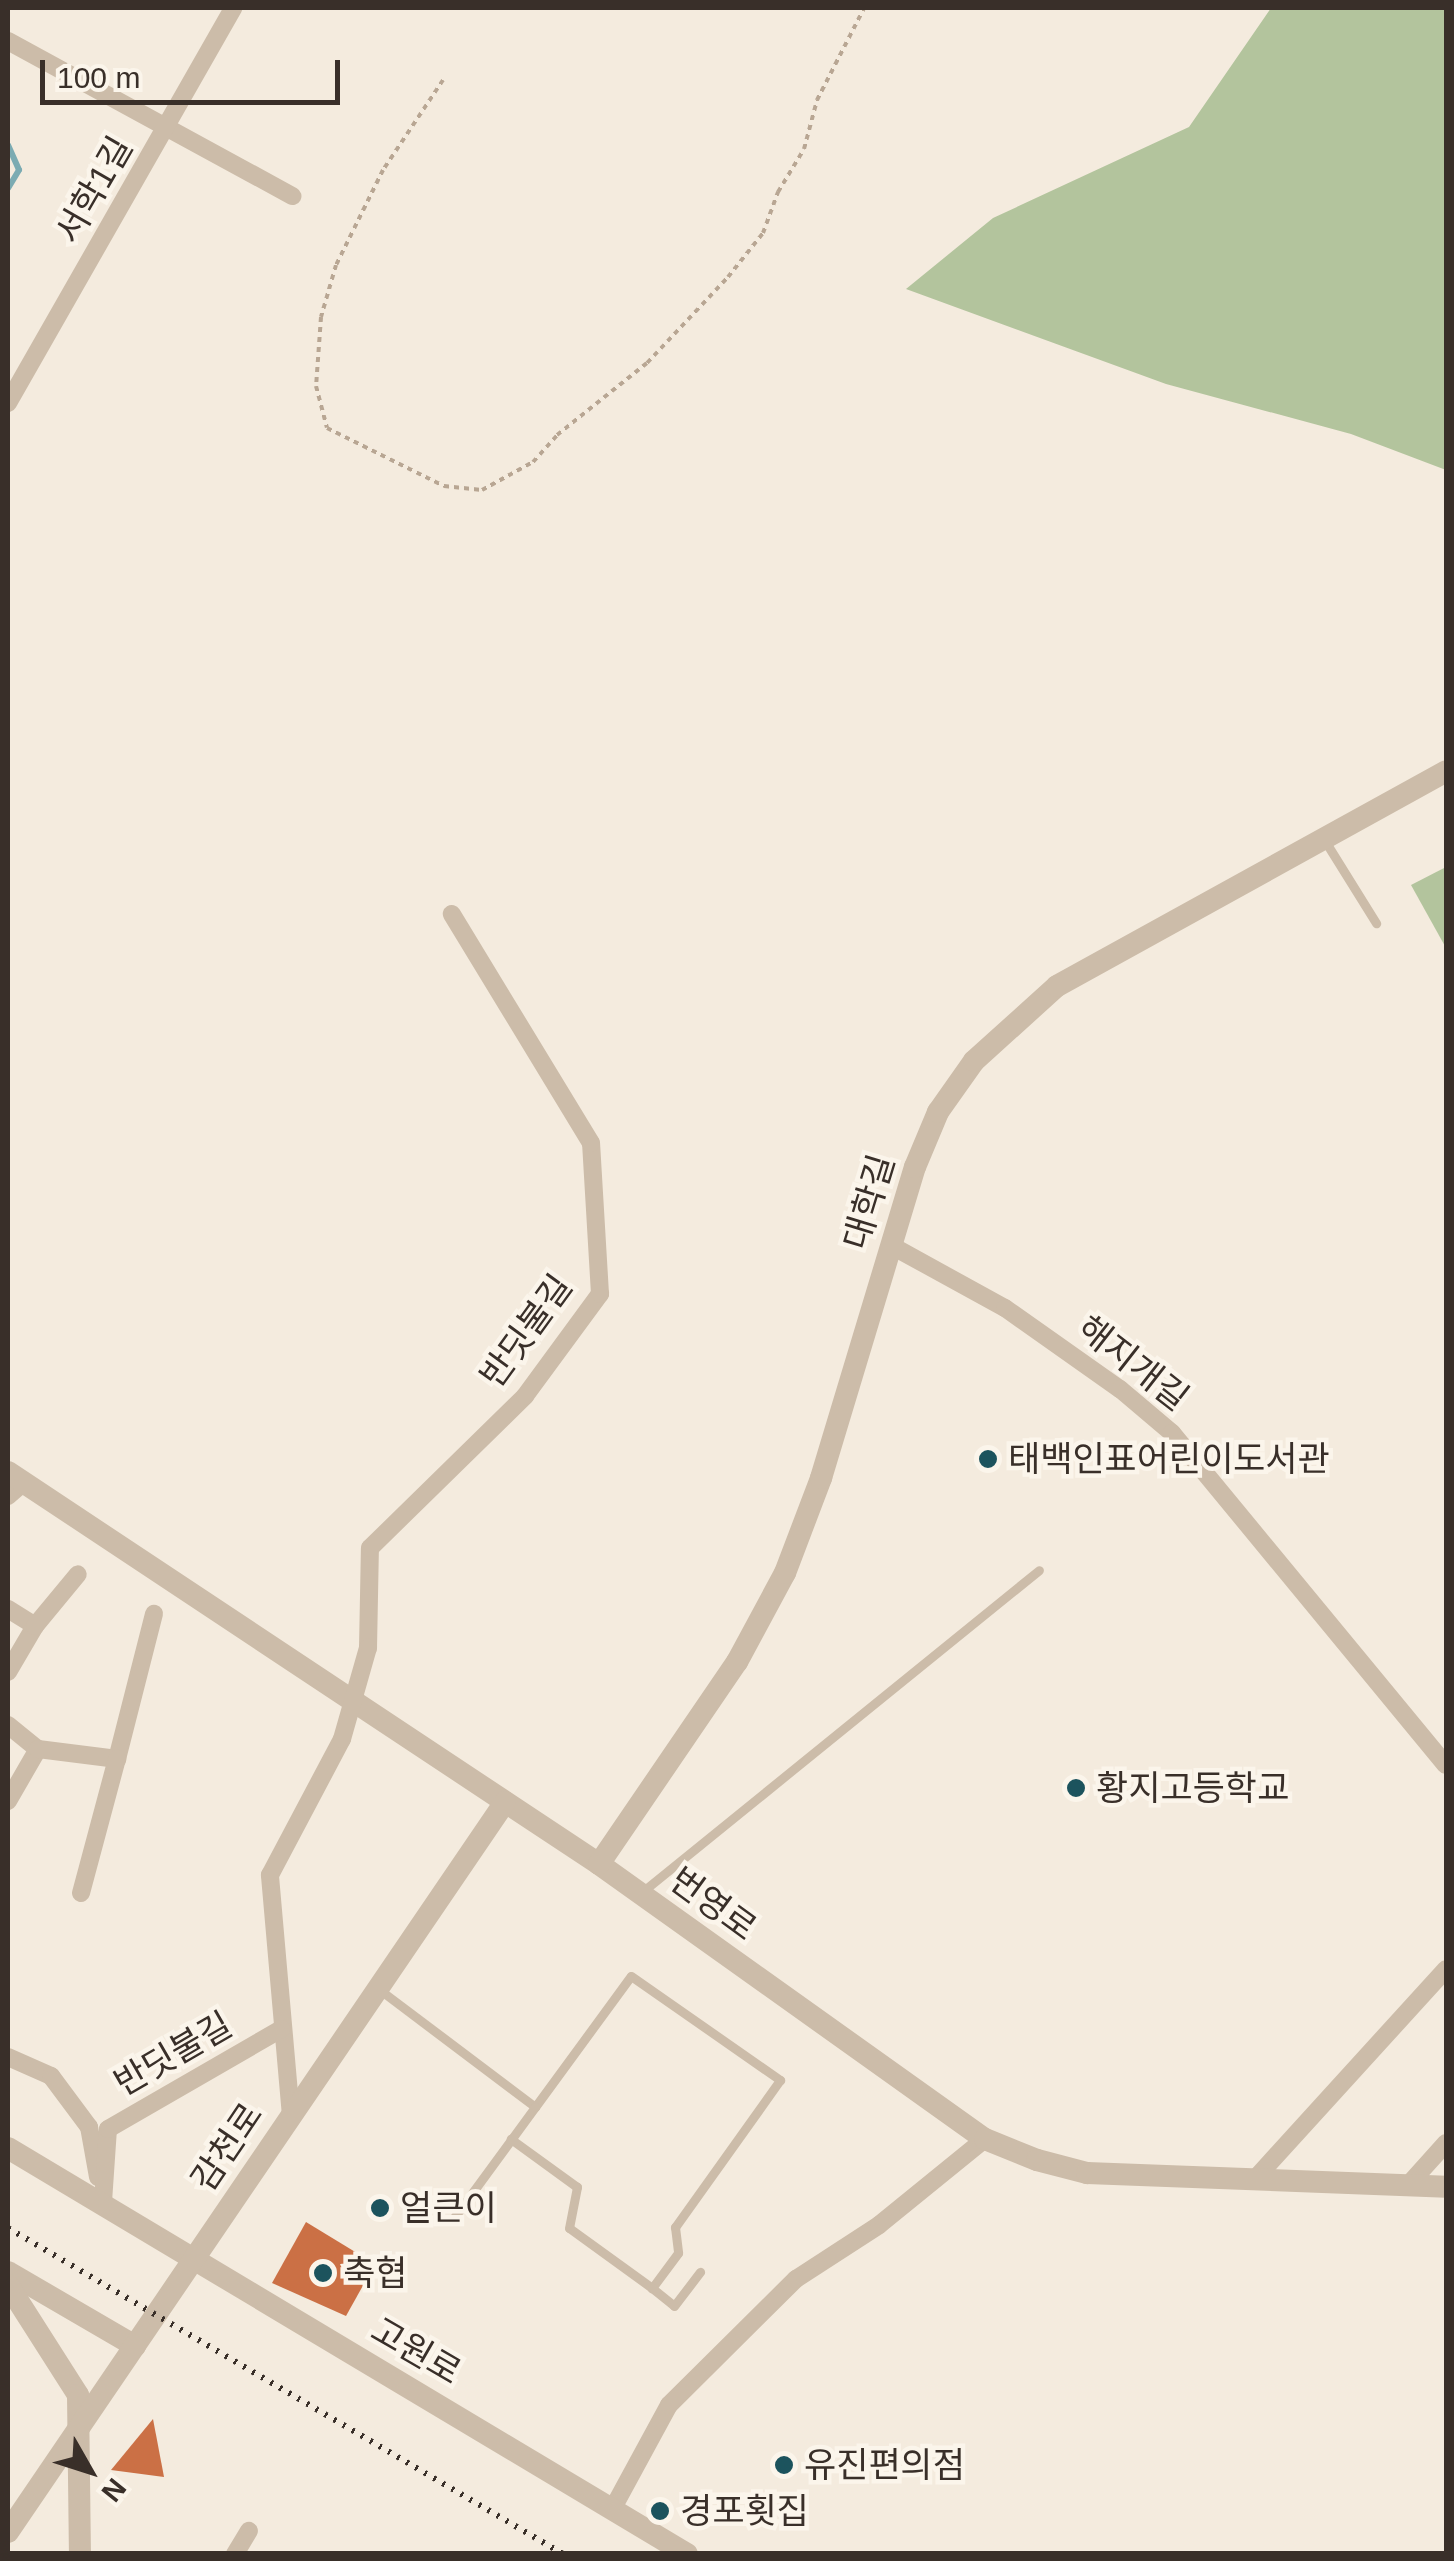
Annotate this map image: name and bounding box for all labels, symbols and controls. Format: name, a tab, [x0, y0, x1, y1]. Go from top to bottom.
scale bar	[45, 40, 345, 102]
text: 100 m	[57, 61, 140, 94]
street label: 서학1길	[47, 129, 141, 251]
street label: 대학길	[835, 1150, 903, 1254]
street label: 반딧불길	[471, 1267, 581, 1395]
street label: 해지개길	[1069, 1307, 1197, 1419]
place label: 태백인표어린이도서관	[1008, 1438, 1330, 1480]
marker: 태백인표어린이도서관	[977, 1448, 999, 1470]
place label: 황지고등학교	[1096, 1767, 1289, 1809]
marker: 황지고등학교	[1065, 1777, 1087, 1799]
street label: 번영로	[662, 1859, 764, 1949]
street label: 반딧불길	[107, 2004, 239, 2104]
street label: 감천로	[183, 2095, 271, 2199]
place label: 얼큰이	[400, 2187, 497, 2229]
marker: 얼큰이	[369, 2197, 391, 2219]
place label: 축협	[343, 2252, 407, 2294]
marker: 축협	[312, 2262, 334, 2284]
street label: 고원로	[364, 2309, 468, 2393]
north arrow	[40, 2421, 140, 2521]
place label: 유진편의점	[804, 2444, 965, 2486]
marker: 유진편의점	[773, 2454, 795, 2476]
text: N	[95, 2473, 132, 2508]
place label: 경포횟집	[680, 2490, 809, 2532]
marker: 경포횟집	[649, 2500, 671, 2522]

